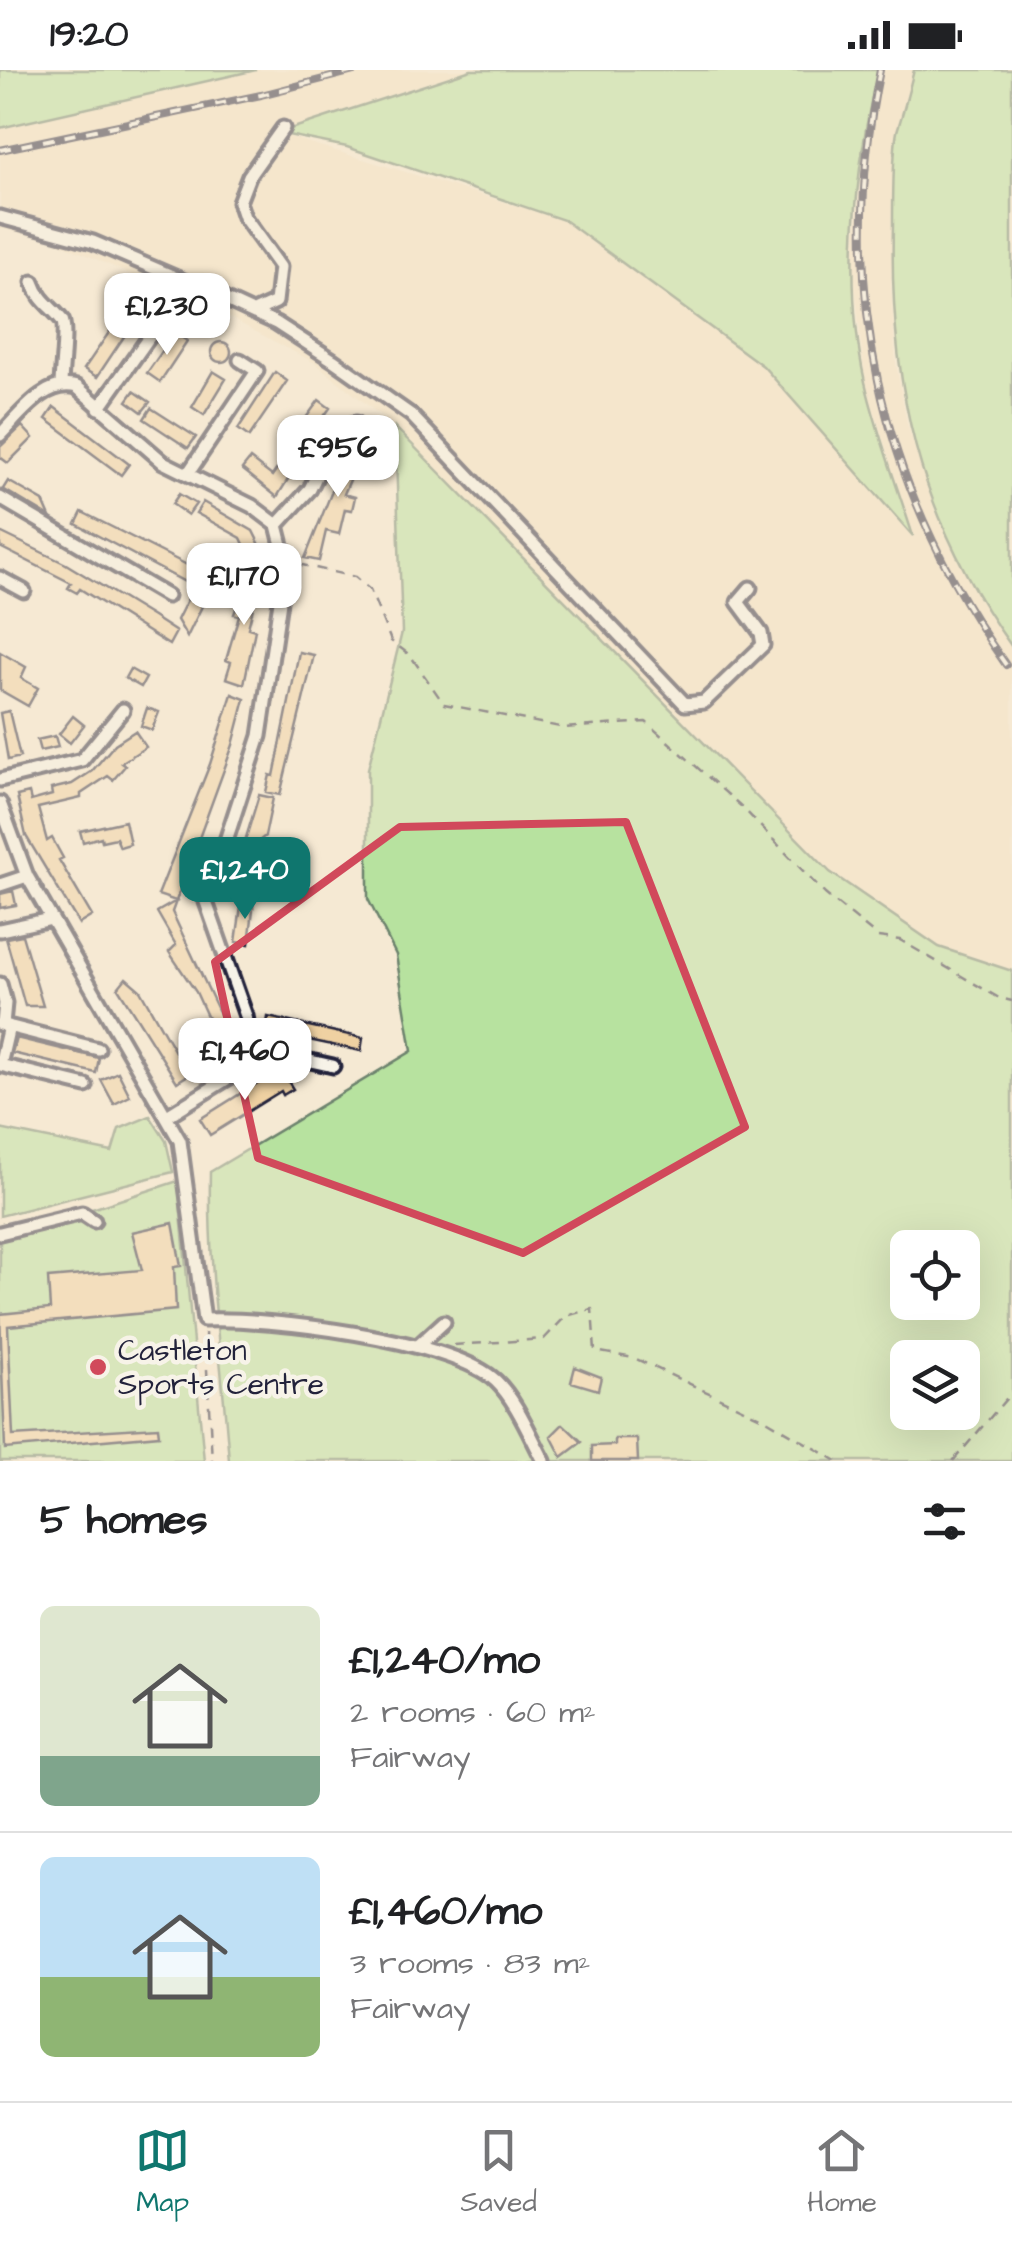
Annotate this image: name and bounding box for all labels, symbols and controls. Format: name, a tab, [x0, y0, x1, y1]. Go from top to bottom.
text: 19:20	[50, 9, 129, 61]
pin: £1,230	[86, 273, 248, 358]
text: £1,230	[126, 283, 208, 328]
pin: £956	[279, 415, 397, 500]
text: £956	[299, 425, 377, 470]
pin: £1,170	[163, 543, 325, 628]
text: £1,170	[209, 553, 280, 598]
pin: £1,240	[164, 837, 326, 922]
text: £1,240	[201, 847, 289, 892]
pin: £1,460	[164, 1018, 326, 1103]
text: £1,460	[200, 1028, 290, 1073]
map controls	[890, 1230, 980, 1430]
button: locate	[890, 1230, 980, 1320]
place label: Castleton Sports Centre	[118, 1330, 324, 1406]
button: layers	[890, 1340, 980, 1430]
marker: Castleton Sports Centre	[87, 1356, 109, 1378]
text: 5 homes	[40, 1492, 207, 1550]
icon: filters	[917, 1494, 972, 1549]
text: £1,240/mo	[350, 1632, 540, 1690]
icon: home	[120, 1646, 240, 1766]
text: 2 rooms · 60 m²	[350, 1690, 596, 1735]
text: Fairway	[350, 1735, 471, 1780]
text: £1,460/mo	[350, 1883, 542, 1941]
icon: home	[120, 1897, 240, 2017]
text: 3 rooms · 83 m²	[350, 1941, 591, 1986]
text: Fairway	[350, 1986, 471, 2031]
tab: Map	[135, 2123, 190, 2222]
tab: Saved	[461, 2123, 537, 2222]
tab: Home	[807, 2123, 877, 2222]

